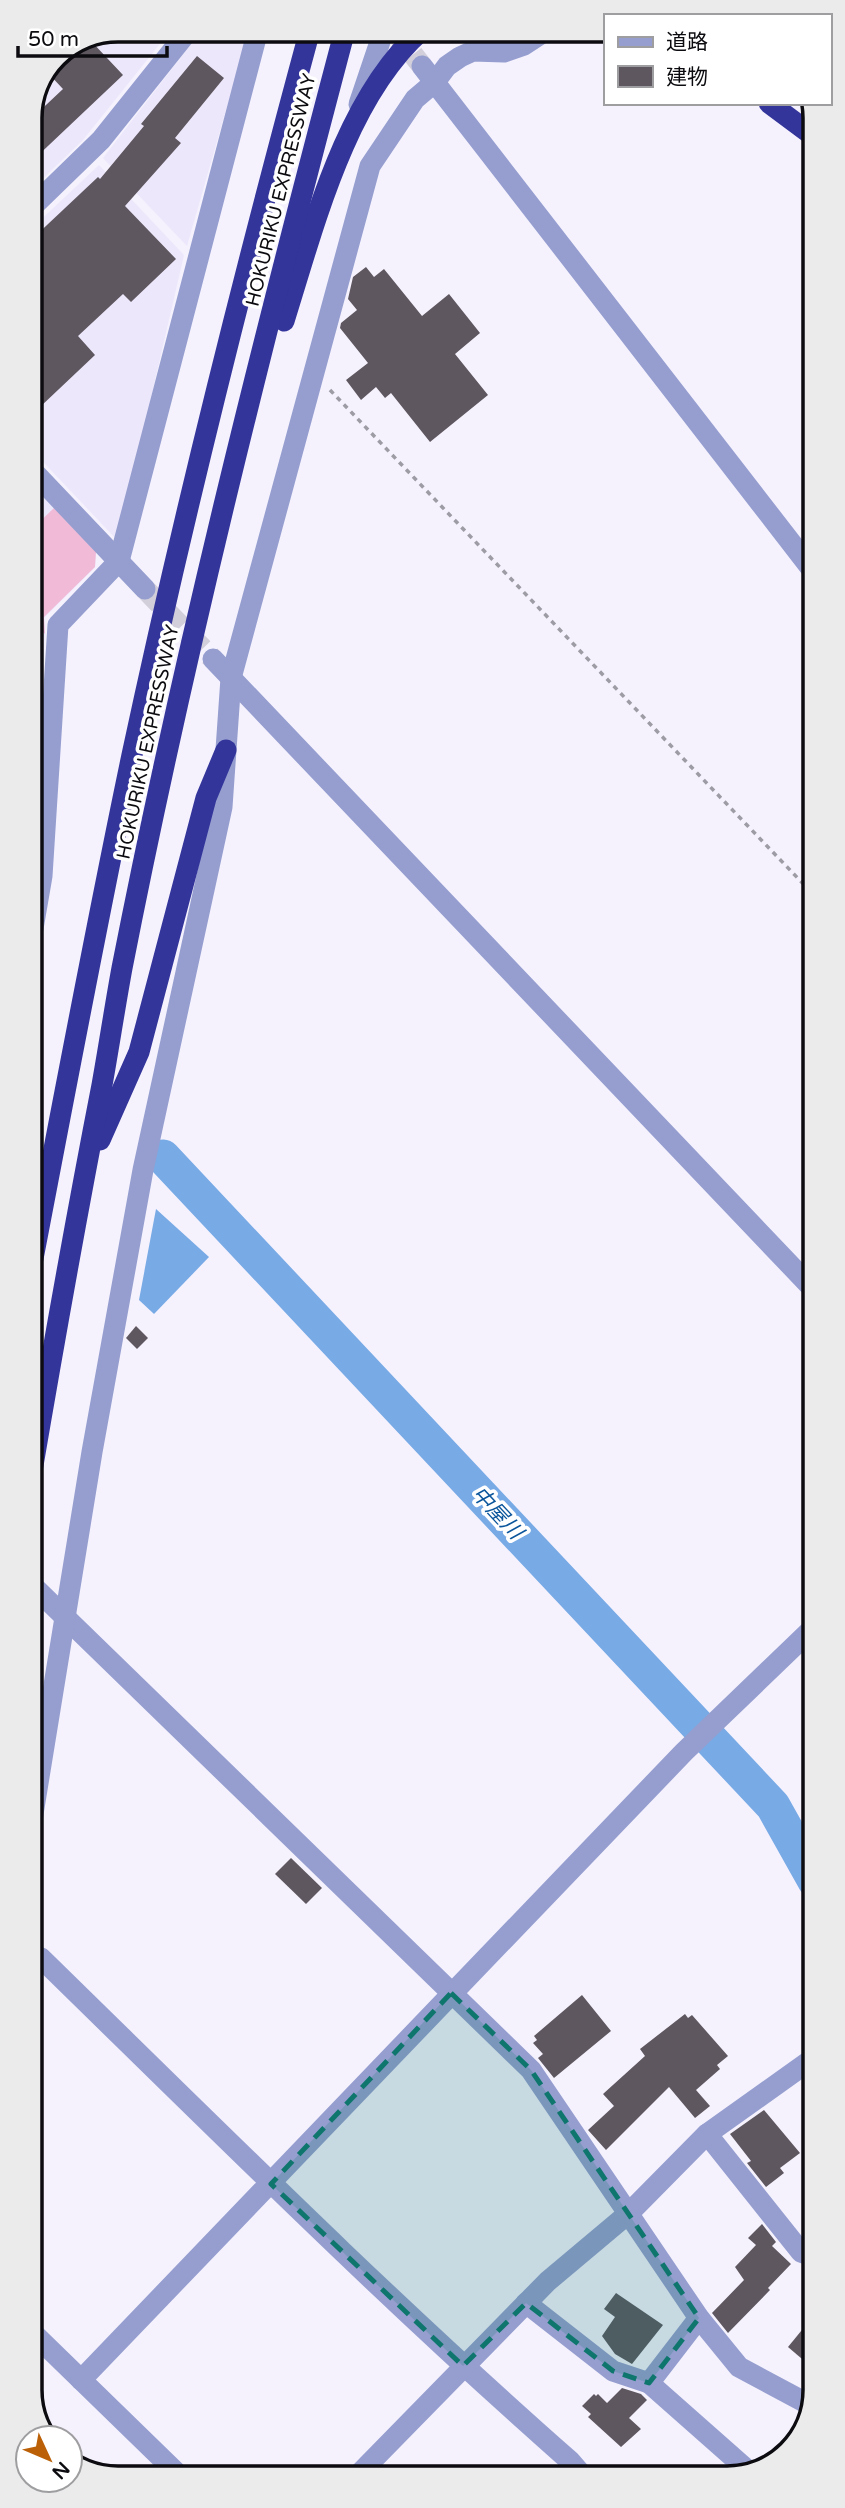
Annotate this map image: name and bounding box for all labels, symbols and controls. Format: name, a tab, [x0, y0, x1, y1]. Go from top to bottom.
scale bar	[18, 14, 166, 58]
legend	[604, 14, 831, 105]
text: 50 m	[28, 27, 79, 52]
text: 道路	[666, 30, 708, 55]
text: 建物	[666, 65, 708, 90]
street label: HOKURIKU EXPRESSWAY	[241, 71, 321, 309]
street label: HOKURIKU EXPRESSWAY	[112, 623, 184, 861]
water label: 中屋川	[466, 1481, 529, 1546]
north arrow	[14, 2424, 84, 2494]
text: N	[47, 2457, 74, 2483]

